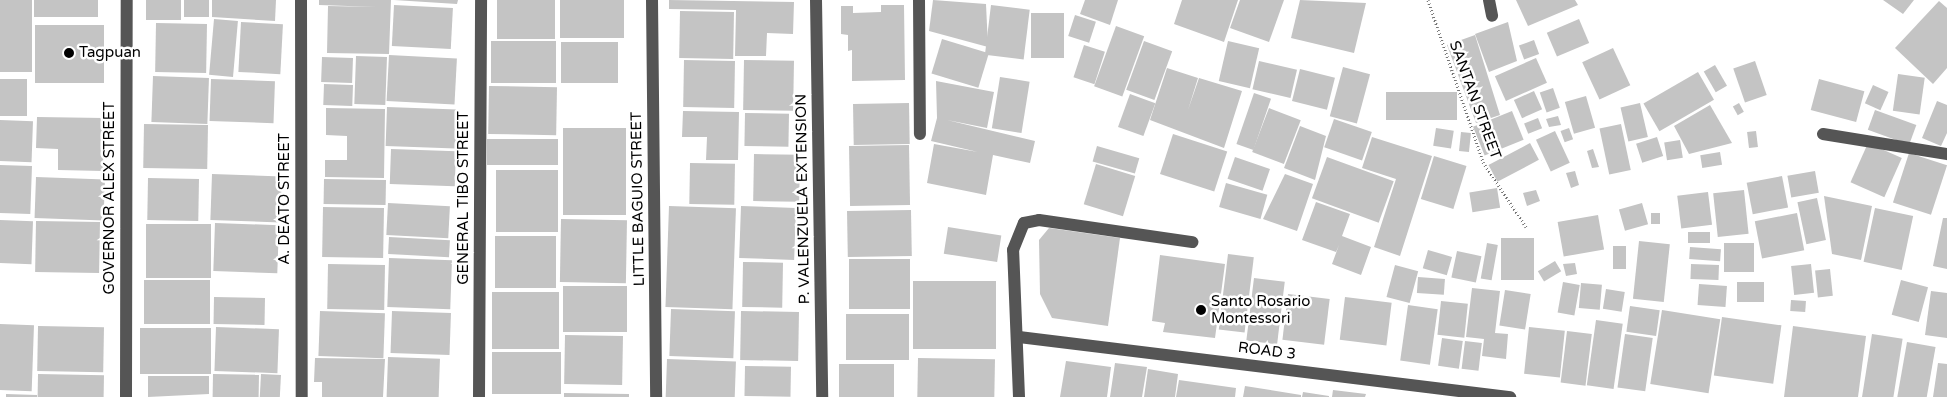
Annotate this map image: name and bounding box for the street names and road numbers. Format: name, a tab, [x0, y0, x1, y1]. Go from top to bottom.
street label: SANTAN STREET	[1445, 38, 1505, 162]
street label: P. VALENZUELA EXTENSION	[792, 94, 814, 304]
street label: GOVERNOR ALEX STREET	[101, 102, 119, 294]
street label: GENERAL TIBO STREET	[455, 111, 473, 285]
street label: LITTLE BAGUIO STREET	[627, 112, 649, 286]
street label: A. DEATO STREET	[276, 133, 294, 265]
street label: ROAD 3	[1237, 339, 1297, 363]

